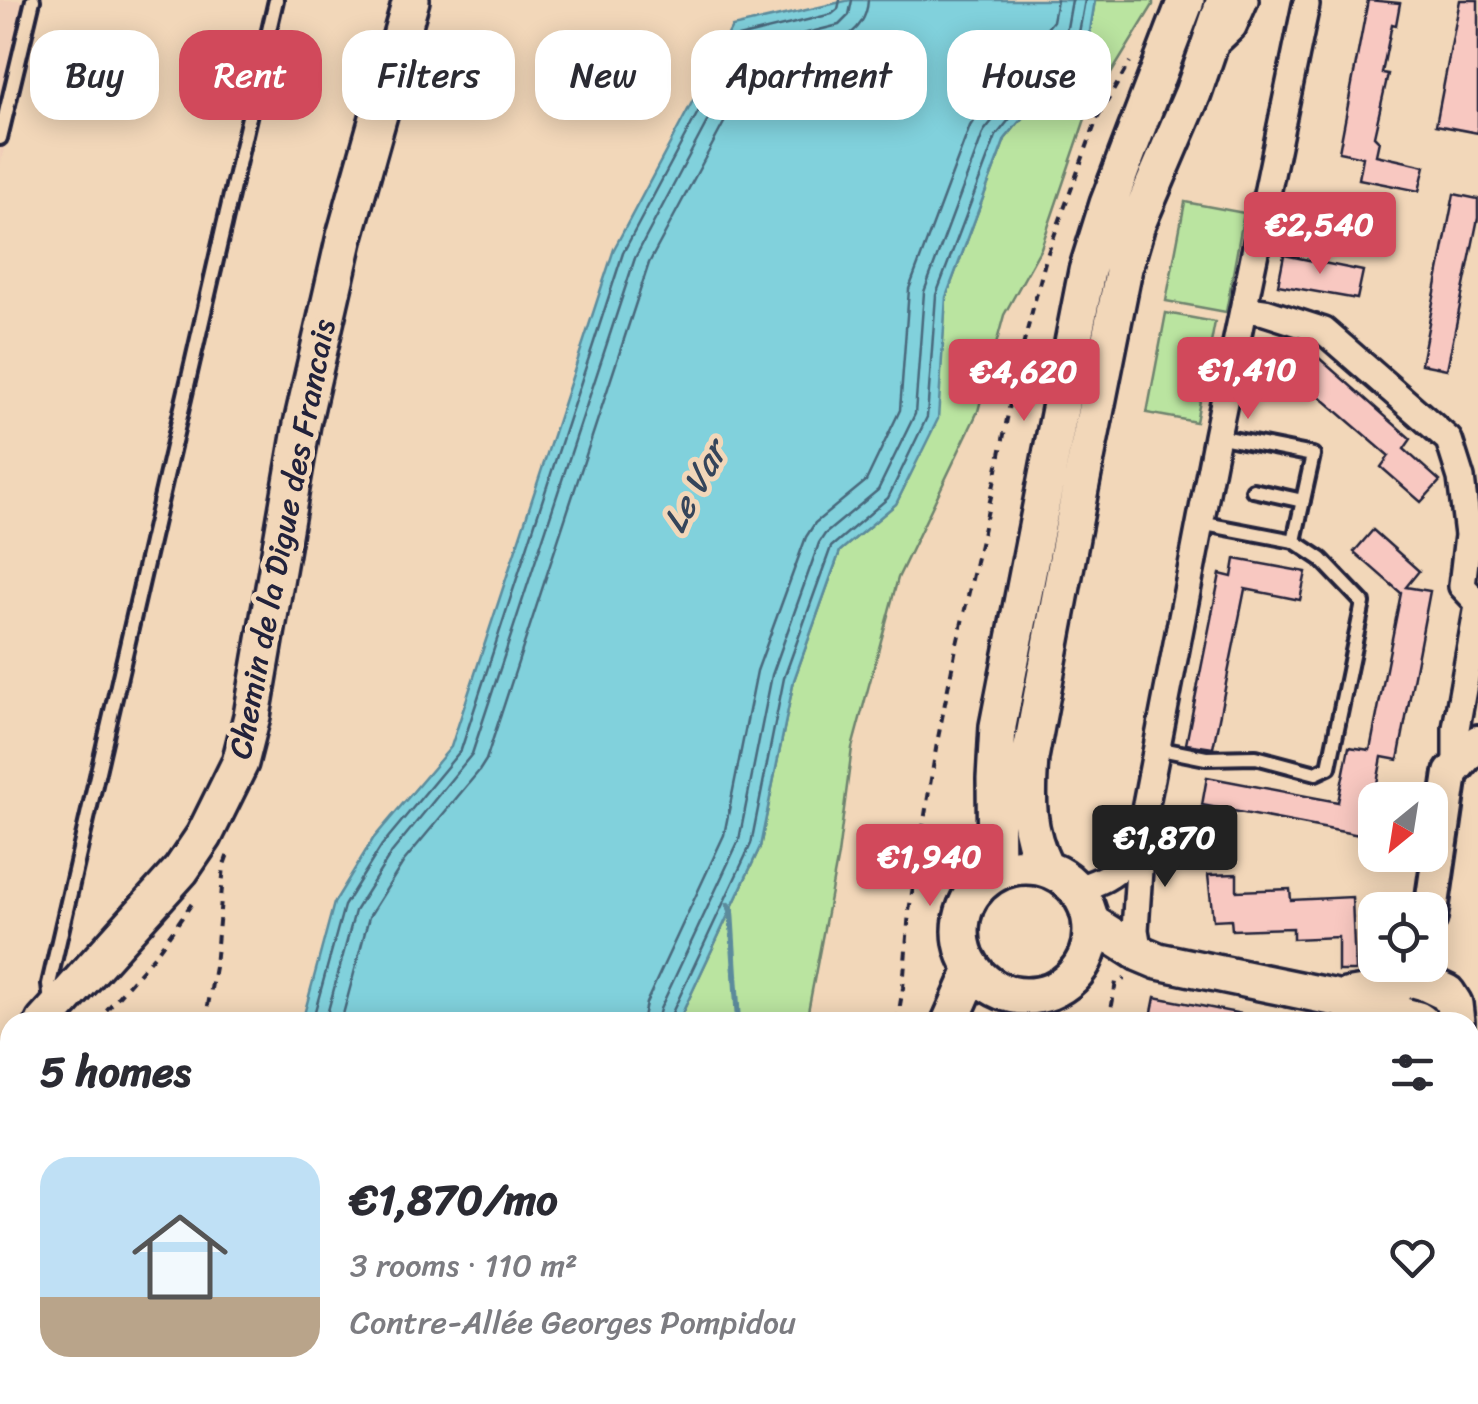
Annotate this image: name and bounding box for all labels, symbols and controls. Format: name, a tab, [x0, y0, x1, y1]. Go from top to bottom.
chip: Buy	[30, 30, 159, 120]
chip: Rent	[179, 30, 322, 120]
chip: Filters	[342, 30, 515, 120]
chip: New	[535, 30, 671, 120]
chip: Apartment	[691, 30, 927, 120]
chip: House	[947, 30, 1111, 120]
pin: €2,540	[1239, 192, 1401, 277]
text: €2,540	[1266, 196, 1374, 253]
street label: Chemin de la Digue des Francais	[211, 314, 353, 764]
pin: €1,410	[1167, 337, 1329, 422]
pin: €4,620	[943, 339, 1105, 424]
text: €1,410	[1199, 341, 1297, 398]
text: €4,620	[971, 343, 1077, 400]
water label: Le Var	[644, 424, 747, 544]
north arrow	[1358, 782, 1448, 872]
map controls	[1358, 782, 1448, 982]
pin: €1,870	[1084, 805, 1246, 890]
text: €1,870	[1114, 809, 1216, 866]
pin: €1,940	[849, 824, 1011, 909]
text: €1,940	[878, 828, 982, 885]
button: locate	[1358, 892, 1448, 982]
text: 5 homes	[40, 1035, 191, 1109]
icon: filters	[1385, 1045, 1440, 1100]
text: €1,870/mo	[350, 1163, 557, 1237]
icon: home	[120, 1197, 240, 1317]
icon: heart	[1385, 1230, 1440, 1285]
text: 3 rooms · 110 m²	[350, 1237, 578, 1294]
text: Contre-Allée Georges Pompidou	[350, 1294, 796, 1351]

